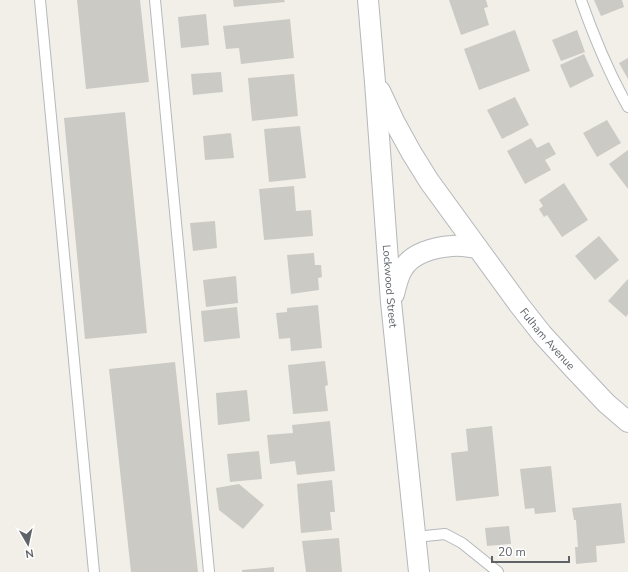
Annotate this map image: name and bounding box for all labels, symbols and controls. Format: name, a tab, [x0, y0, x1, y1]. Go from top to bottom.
street label: Lockwood Street	[379, 244, 401, 328]
street label: Fulham Avenue	[517, 305, 579, 373]
north arrow	[8, 524, 48, 564]
scale bar	[492, 538, 569, 564]
text: 20 m	[498, 544, 526, 560]
text: N	[24, 545, 35, 561]

